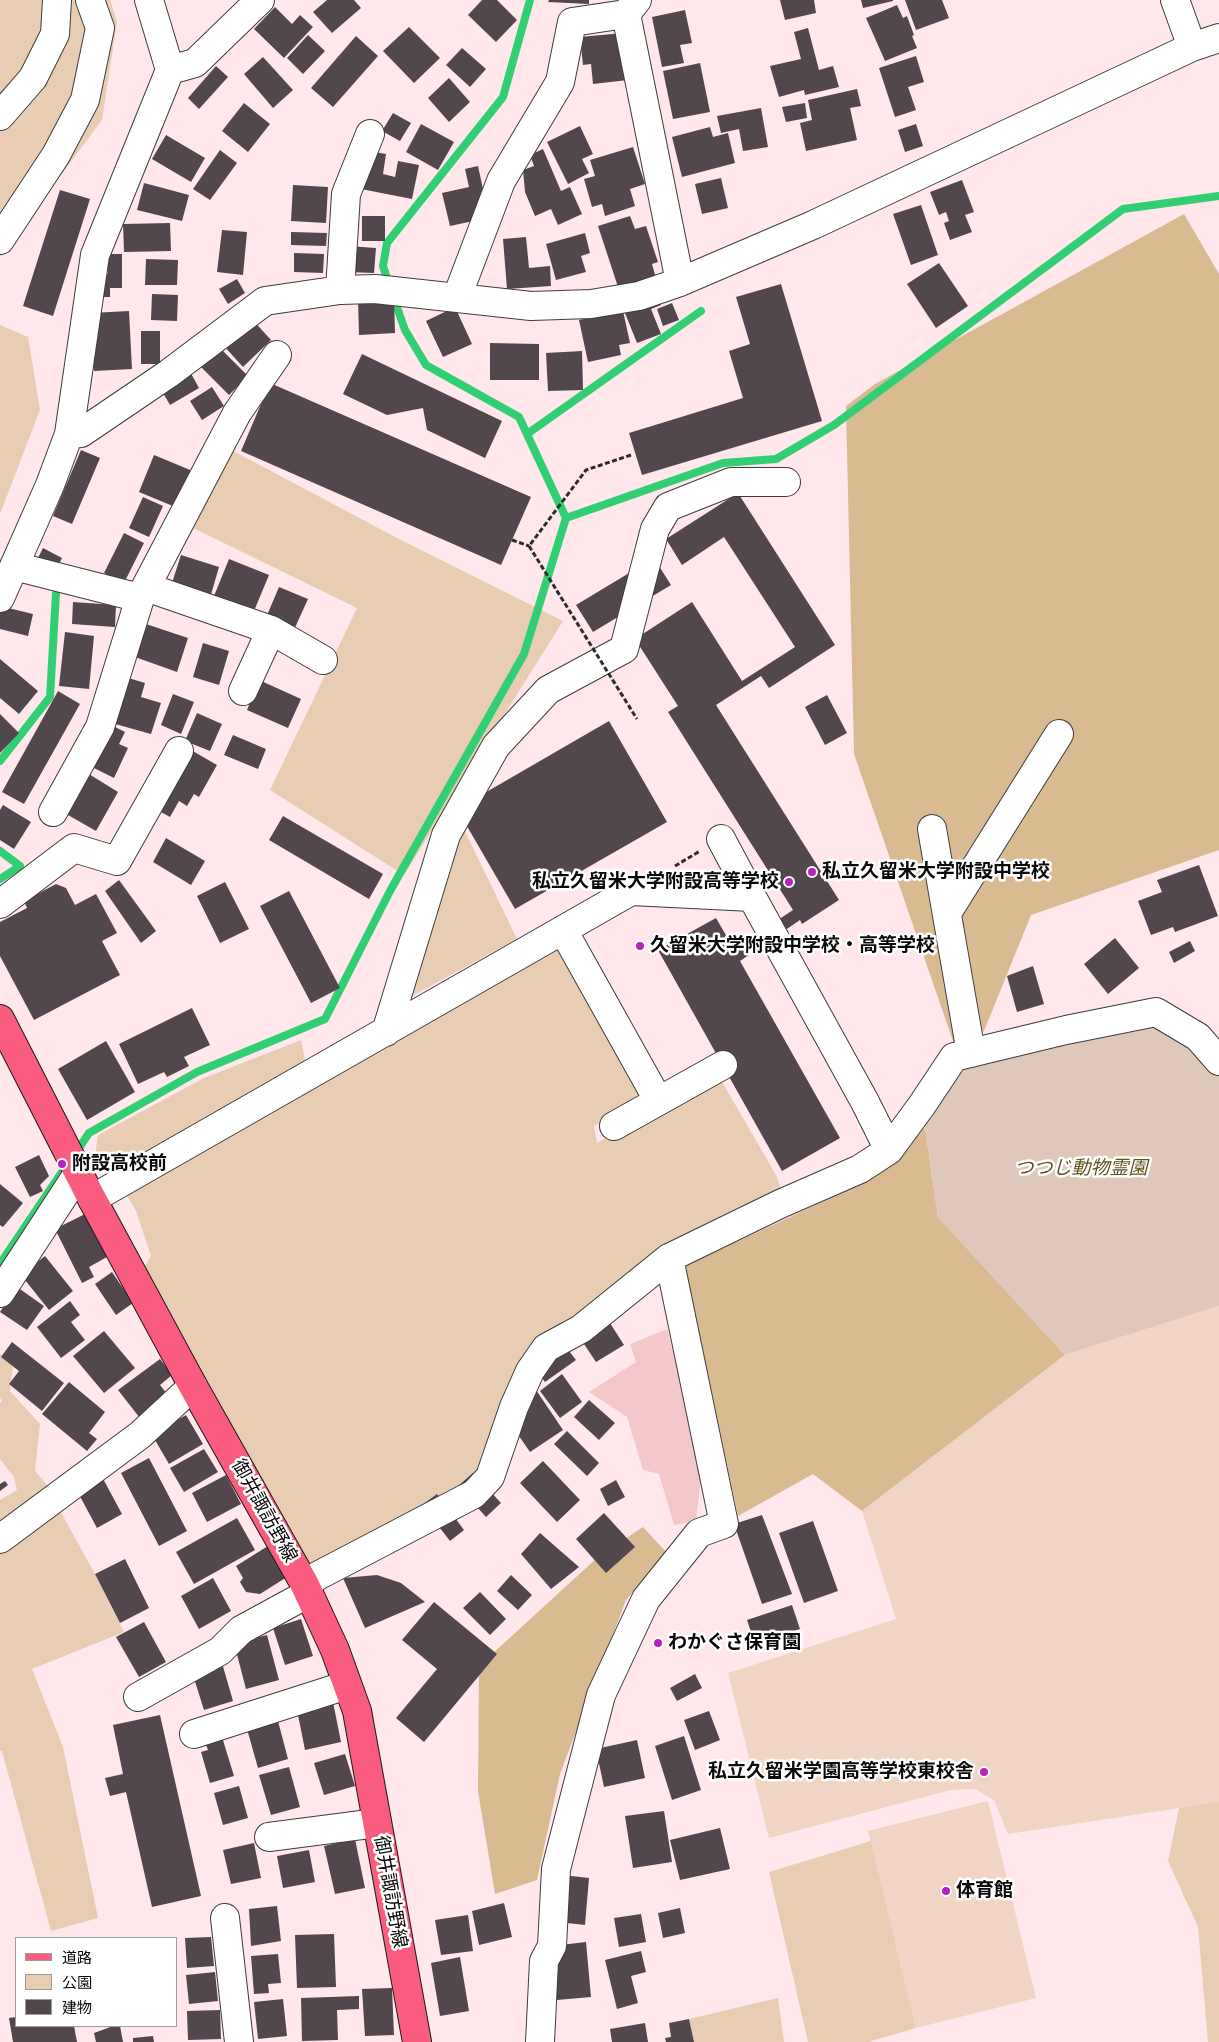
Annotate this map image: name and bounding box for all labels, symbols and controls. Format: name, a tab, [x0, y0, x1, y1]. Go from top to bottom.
place label: 私立久留米大学附設中学校	[822, 861, 1050, 883]
marker: 私立久留米大学附設中学校	[806, 866, 818, 878]
place label: 私立久留米大学附設高等学校	[532, 871, 779, 893]
marker: 私立久留米大学附設高等学校	[783, 876, 795, 888]
place label: 久留米大学附設中学校・高等学校	[650, 935, 935, 957]
marker: 久留米大学附設中学校・高等学校	[634, 940, 646, 952]
place label: 附設高校前	[72, 1153, 167, 1175]
marker: 附設高校前	[56, 1158, 68, 1170]
park label: つつじ動物霊園	[1015, 1158, 1147, 1180]
street label: 御井諏訪野線	[226, 1456, 302, 1566]
place label: わかぐさ保育園	[668, 1632, 801, 1654]
marker: わかぐさ保育園	[652, 1637, 664, 1649]
place label: 私立久留米学園高等学校東校舎	[708, 1761, 974, 1783]
marker: 私立久留米学園高等学校東校舎	[978, 1766, 990, 1778]
street label: 御井諏訪野線	[369, 1834, 411, 1950]
place label: 体育館	[956, 1880, 1013, 1902]
marker: 体育館	[940, 1885, 952, 1897]
legend	[15, 1937, 178, 2027]
text: 道路	[62, 1949, 92, 1967]
text: 公園	[62, 1974, 92, 1992]
text: 建物	[62, 1999, 92, 2017]

